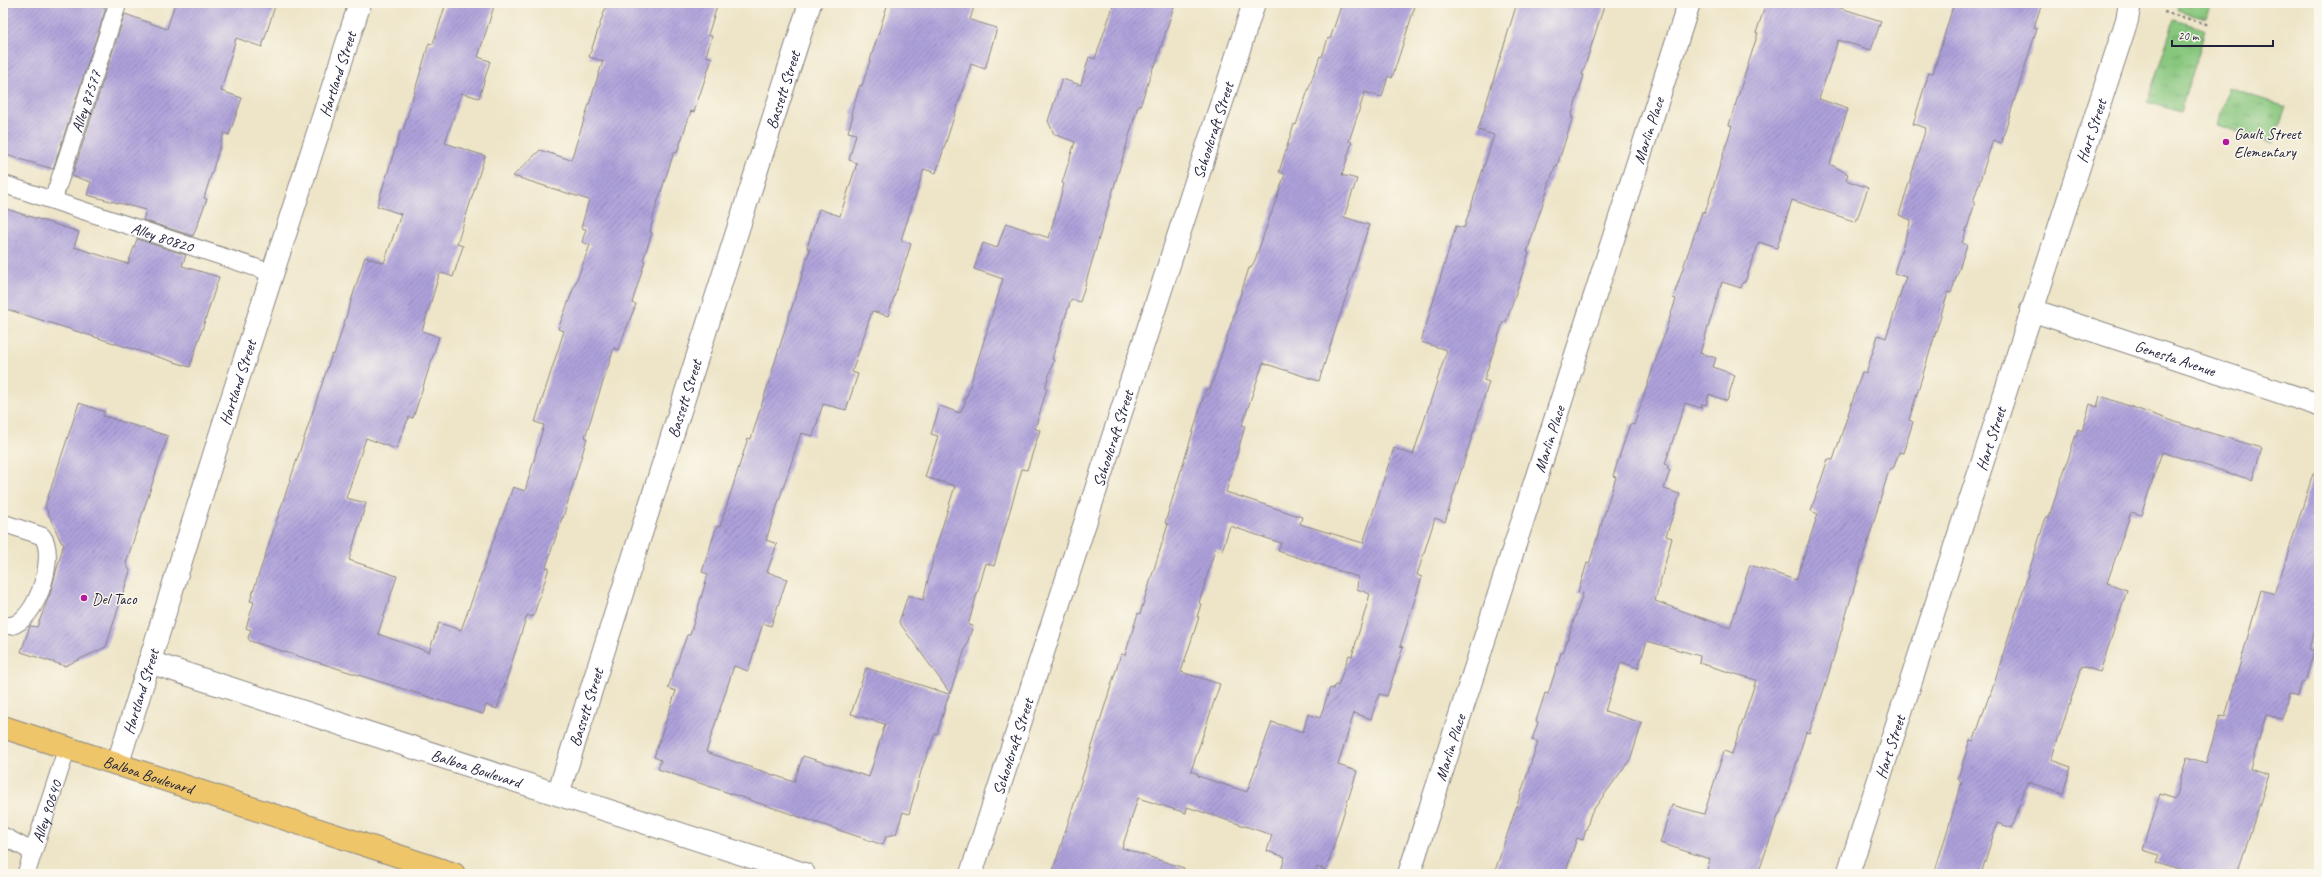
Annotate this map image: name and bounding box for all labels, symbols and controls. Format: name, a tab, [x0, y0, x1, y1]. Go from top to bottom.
scale bar	[2172, 22, 2273, 48]
street label: Hartland Street	[315, 28, 362, 119]
text: 20 m	[2178, 28, 2200, 44]
street label: Bassett Street	[762, 47, 806, 132]
street label: Alley 87577	[67, 67, 106, 135]
street label: Schoolcraft Street	[1189, 78, 1239, 181]
street label: Marlin Place	[1629, 93, 1670, 167]
street label: Hart Street	[2072, 95, 2112, 165]
place label: Gault Street Elementary	[2234, 124, 2303, 162]
marker: Gault Street Elementary	[2221, 137, 2231, 147]
street label: Alley 80820	[129, 218, 197, 258]
street label: Hartland Street	[215, 336, 262, 428]
street label: Genesta Avenue	[2132, 336, 2219, 382]
street label: Bassett Street	[663, 356, 707, 440]
street label: Schoolcraft Street	[1088, 386, 1139, 489]
street label: Marlin Place	[1530, 402, 1570, 475]
street label: Hart Street	[1972, 403, 2011, 473]
place label: Del Taco	[92, 589, 138, 609]
marker: Del Taco	[79, 593, 89, 603]
street label: Hartland Street	[119, 645, 164, 737]
street label: Bassett Street	[565, 665, 609, 749]
street label: Schoolcraft Street	[988, 695, 1039, 798]
street label: Marlin Place	[1431, 710, 1471, 783]
street label: Hart Street	[1871, 711, 1911, 781]
street label: Balboa Boulevard	[429, 745, 526, 794]
street label: Balboa Boulevard	[101, 751, 198, 800]
street label: Alley 90640	[28, 776, 67, 845]

